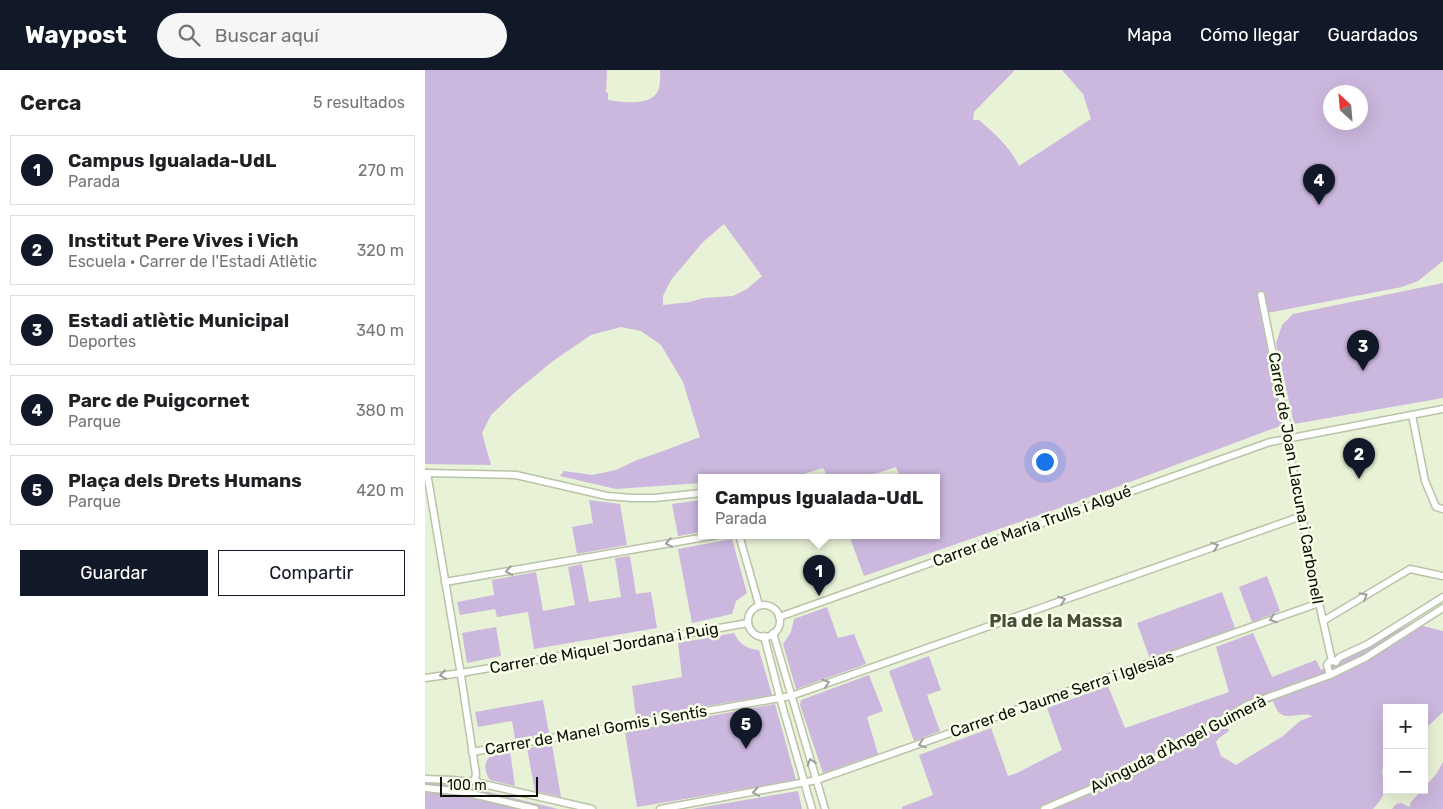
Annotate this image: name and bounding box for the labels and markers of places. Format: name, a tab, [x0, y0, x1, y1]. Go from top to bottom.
pin: 4	[1303, 164, 1335, 205]
pin: 3	[1347, 330, 1379, 371]
pin: 2	[1343, 438, 1375, 479]
pin: 1	[803, 555, 835, 596]
pin: 5	[730, 708, 762, 749]

